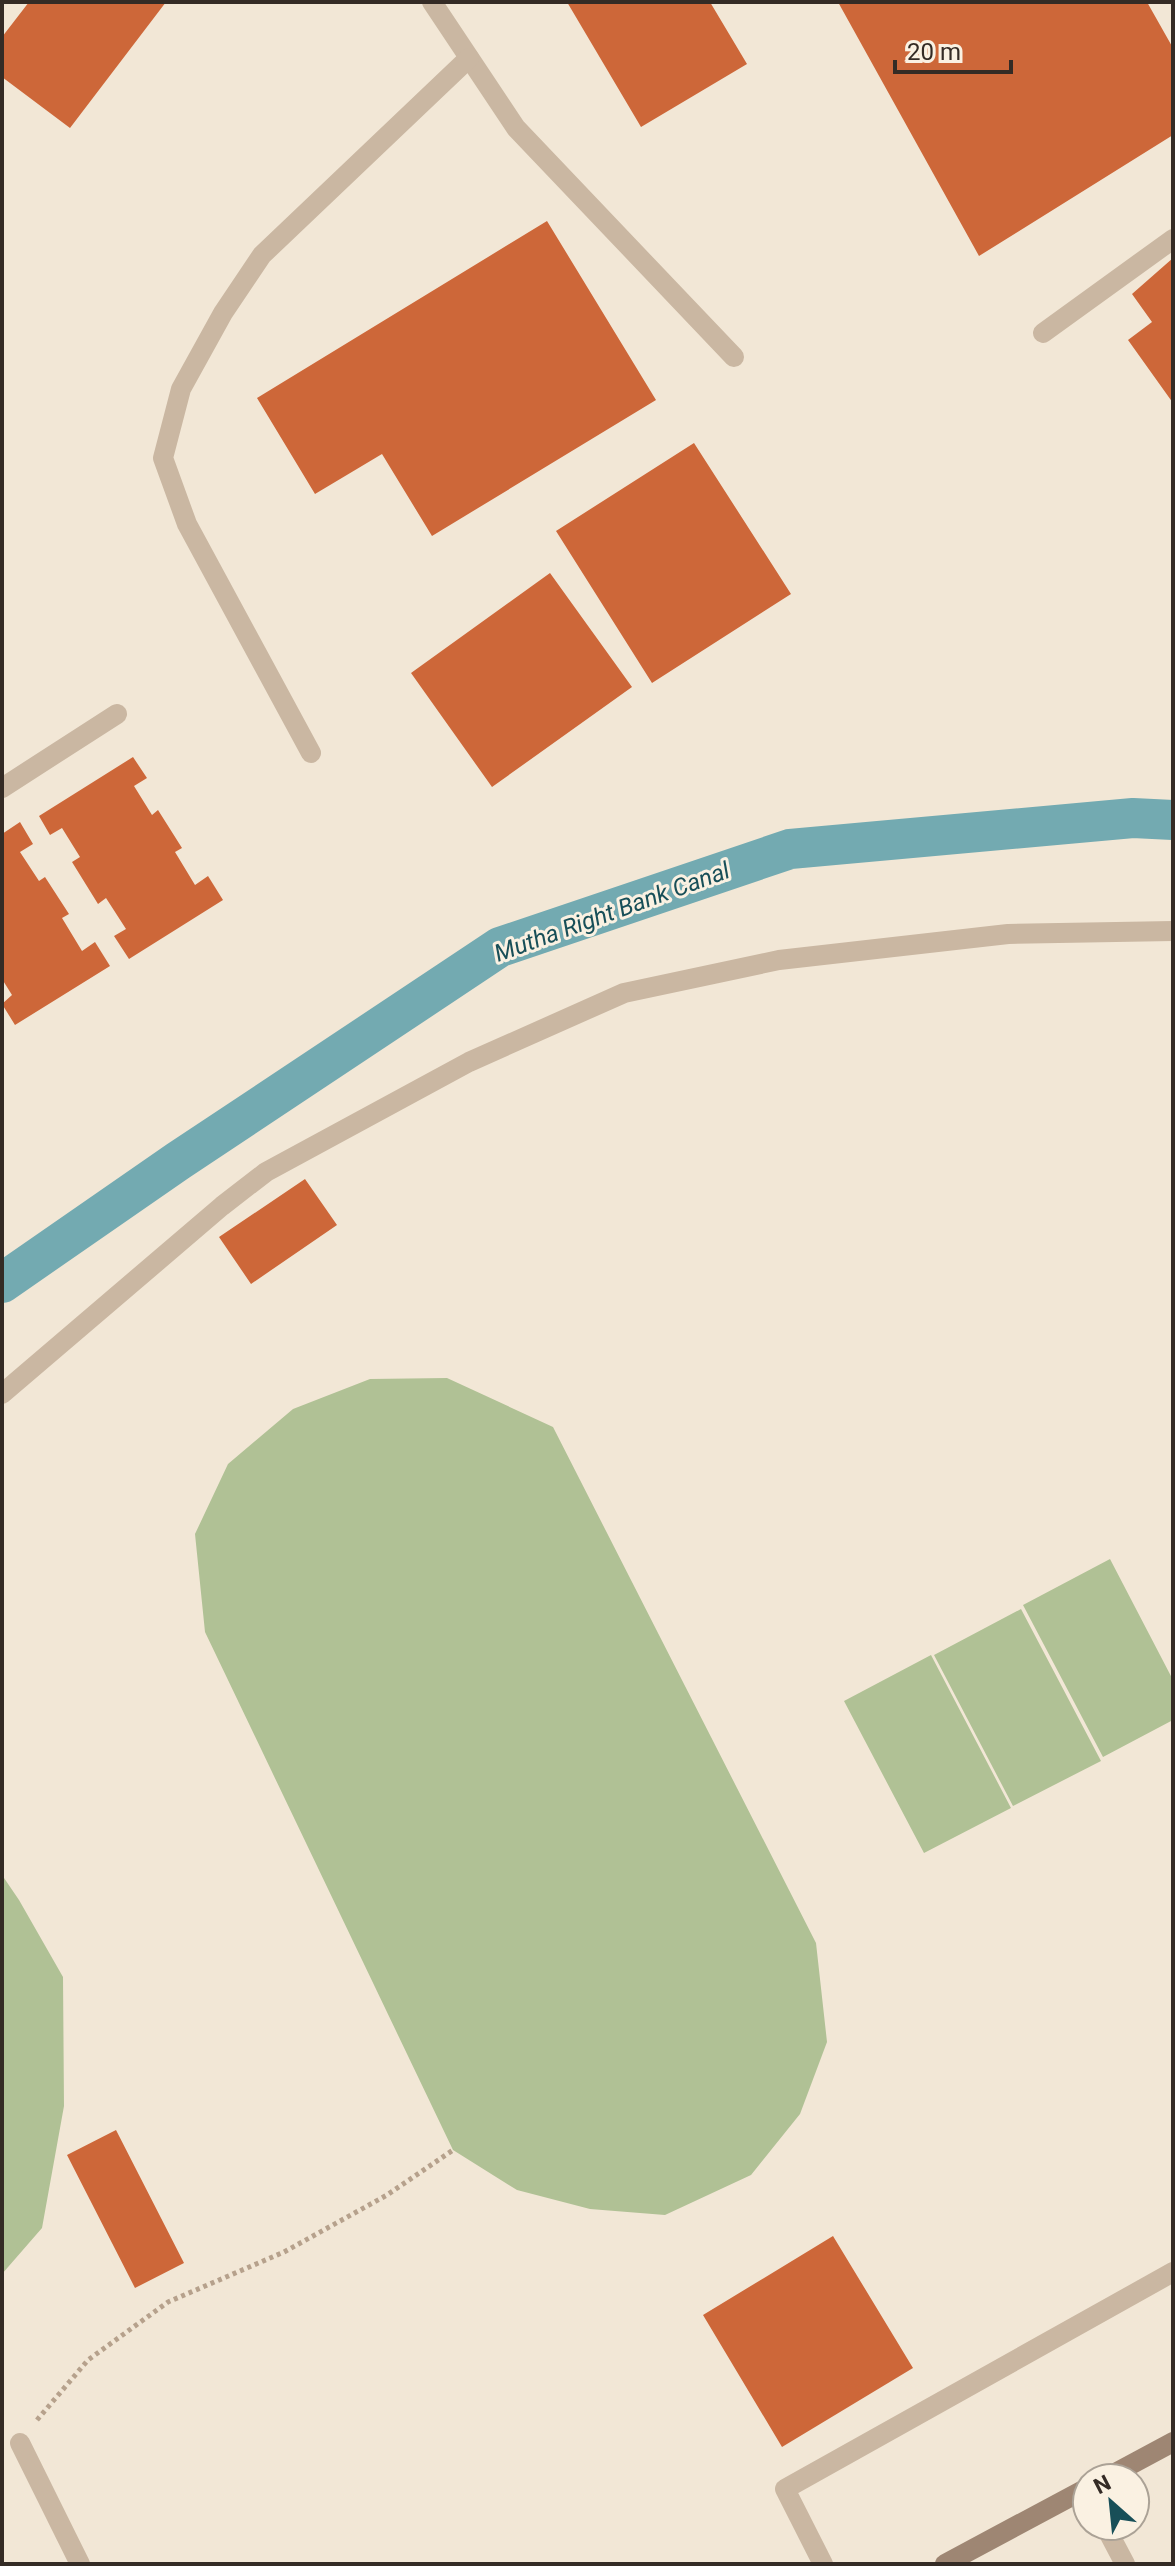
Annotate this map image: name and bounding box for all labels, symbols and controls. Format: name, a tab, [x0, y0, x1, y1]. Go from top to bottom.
scale bar	[895, 24, 1011, 74]
text: 20 m	[907, 38, 961, 66]
water label: Mutha Right Bank Canal	[491, 856, 734, 968]
north arrow	[1071, 2462, 1151, 2542]
text: N	[1090, 2470, 1115, 2499]

